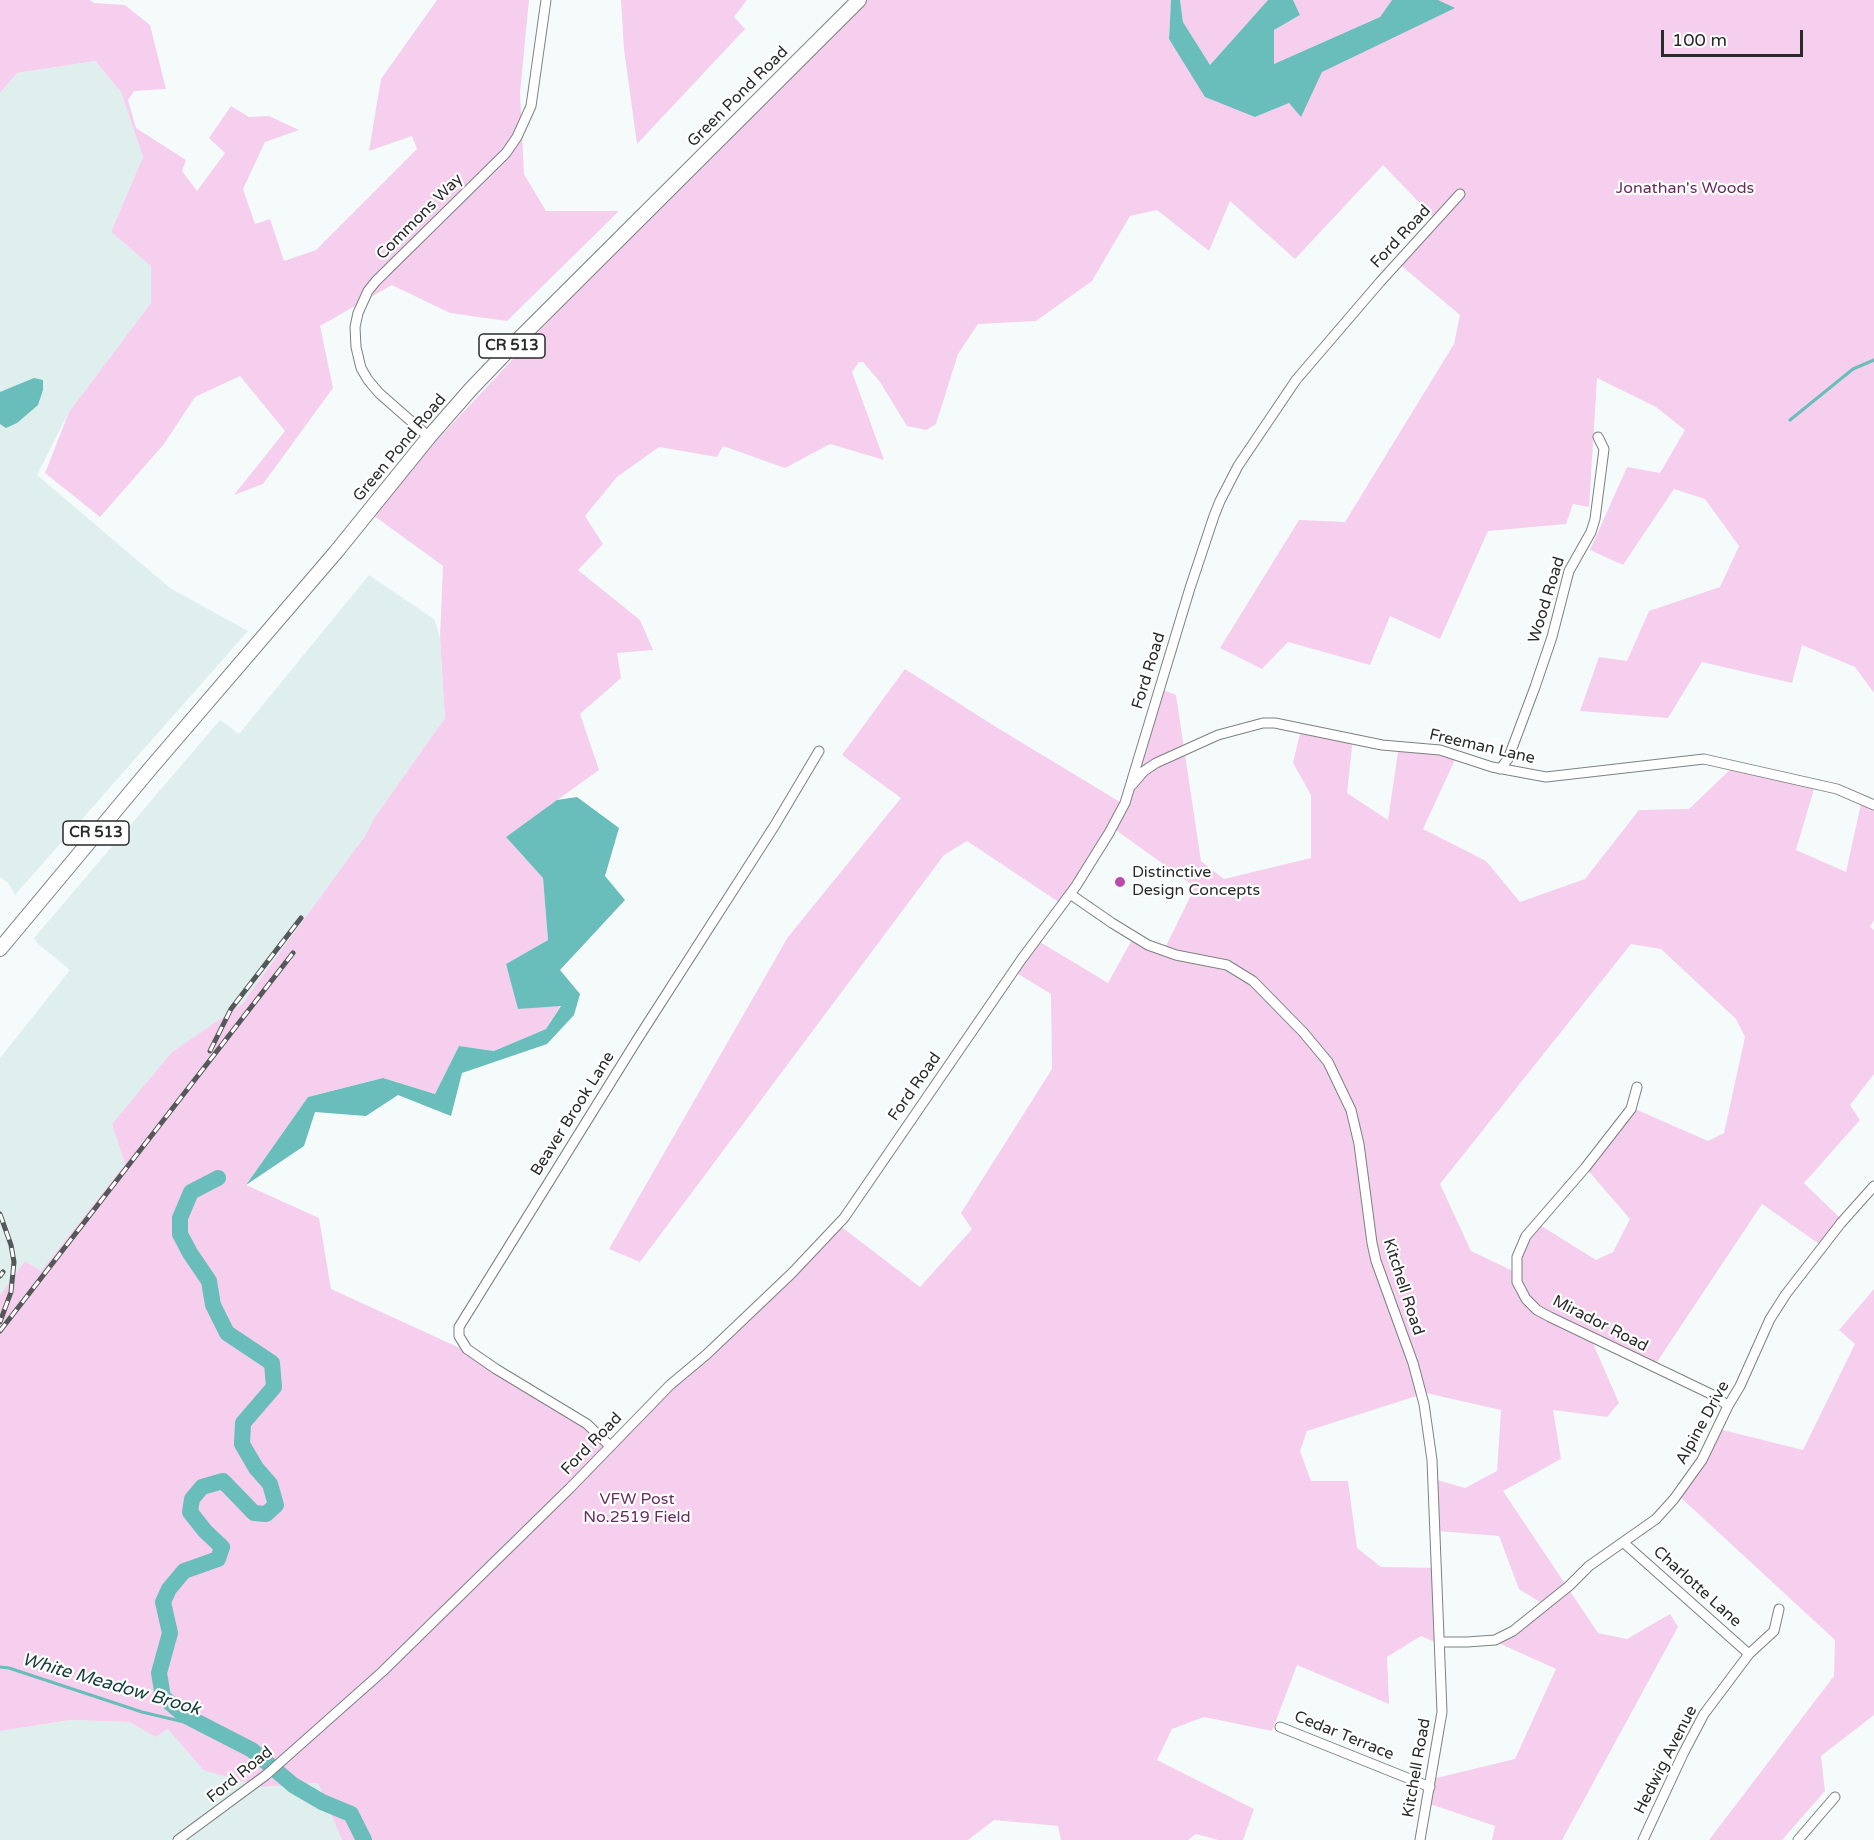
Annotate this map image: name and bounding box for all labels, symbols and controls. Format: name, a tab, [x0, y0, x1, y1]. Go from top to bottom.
scale bar	[1664, 18, 1806, 56]
text: 100 m	[1672, 29, 1727, 51]
street label: Green Pond Road	[684, 43, 792, 151]
street label: Commons Way	[373, 170, 467, 264]
park label: Jonathan's Woods	[1616, 179, 1754, 199]
street label: Ford Road	[1367, 202, 1435, 272]
road number: CR 513	[479, 334, 545, 358]
street label: Green Pond Road	[349, 390, 451, 506]
street label: Wood Road	[1525, 554, 1569, 646]
street label: Ford Road	[1128, 630, 1170, 712]
street label: Freeman Lane	[1427, 726, 1537, 768]
road number: CR 513	[63, 821, 129, 845]
place label: Distinctive Design Concepts	[1132, 863, 1260, 901]
marker: Distinctive Design Concepts	[1113, 875, 1127, 889]
street label: Beaver Brook Lane	[527, 1048, 619, 1180]
street label: Ford Road	[884, 1049, 946, 1125]
street label: Kitchell Road	[1378, 1236, 1428, 1338]
street label: Mirador Road	[1549, 1292, 1651, 1356]
street label: Alpine Drive	[1672, 1378, 1734, 1468]
street label: Ford Road	[558, 1409, 626, 1479]
park label: VFW Post No.2519 Field	[583, 1490, 691, 1528]
street label: Charlotte Lane	[1649, 1542, 1745, 1632]
water label: White Meadow Brook	[19, 1649, 203, 1721]
street label: Hedwig Avenue	[1630, 1703, 1702, 1817]
street label: Cedar Terrace	[1291, 1707, 1397, 1765]
street label: Kitchell Road	[1399, 1717, 1435, 1819]
street label: Ford Road	[203, 1743, 277, 1807]

